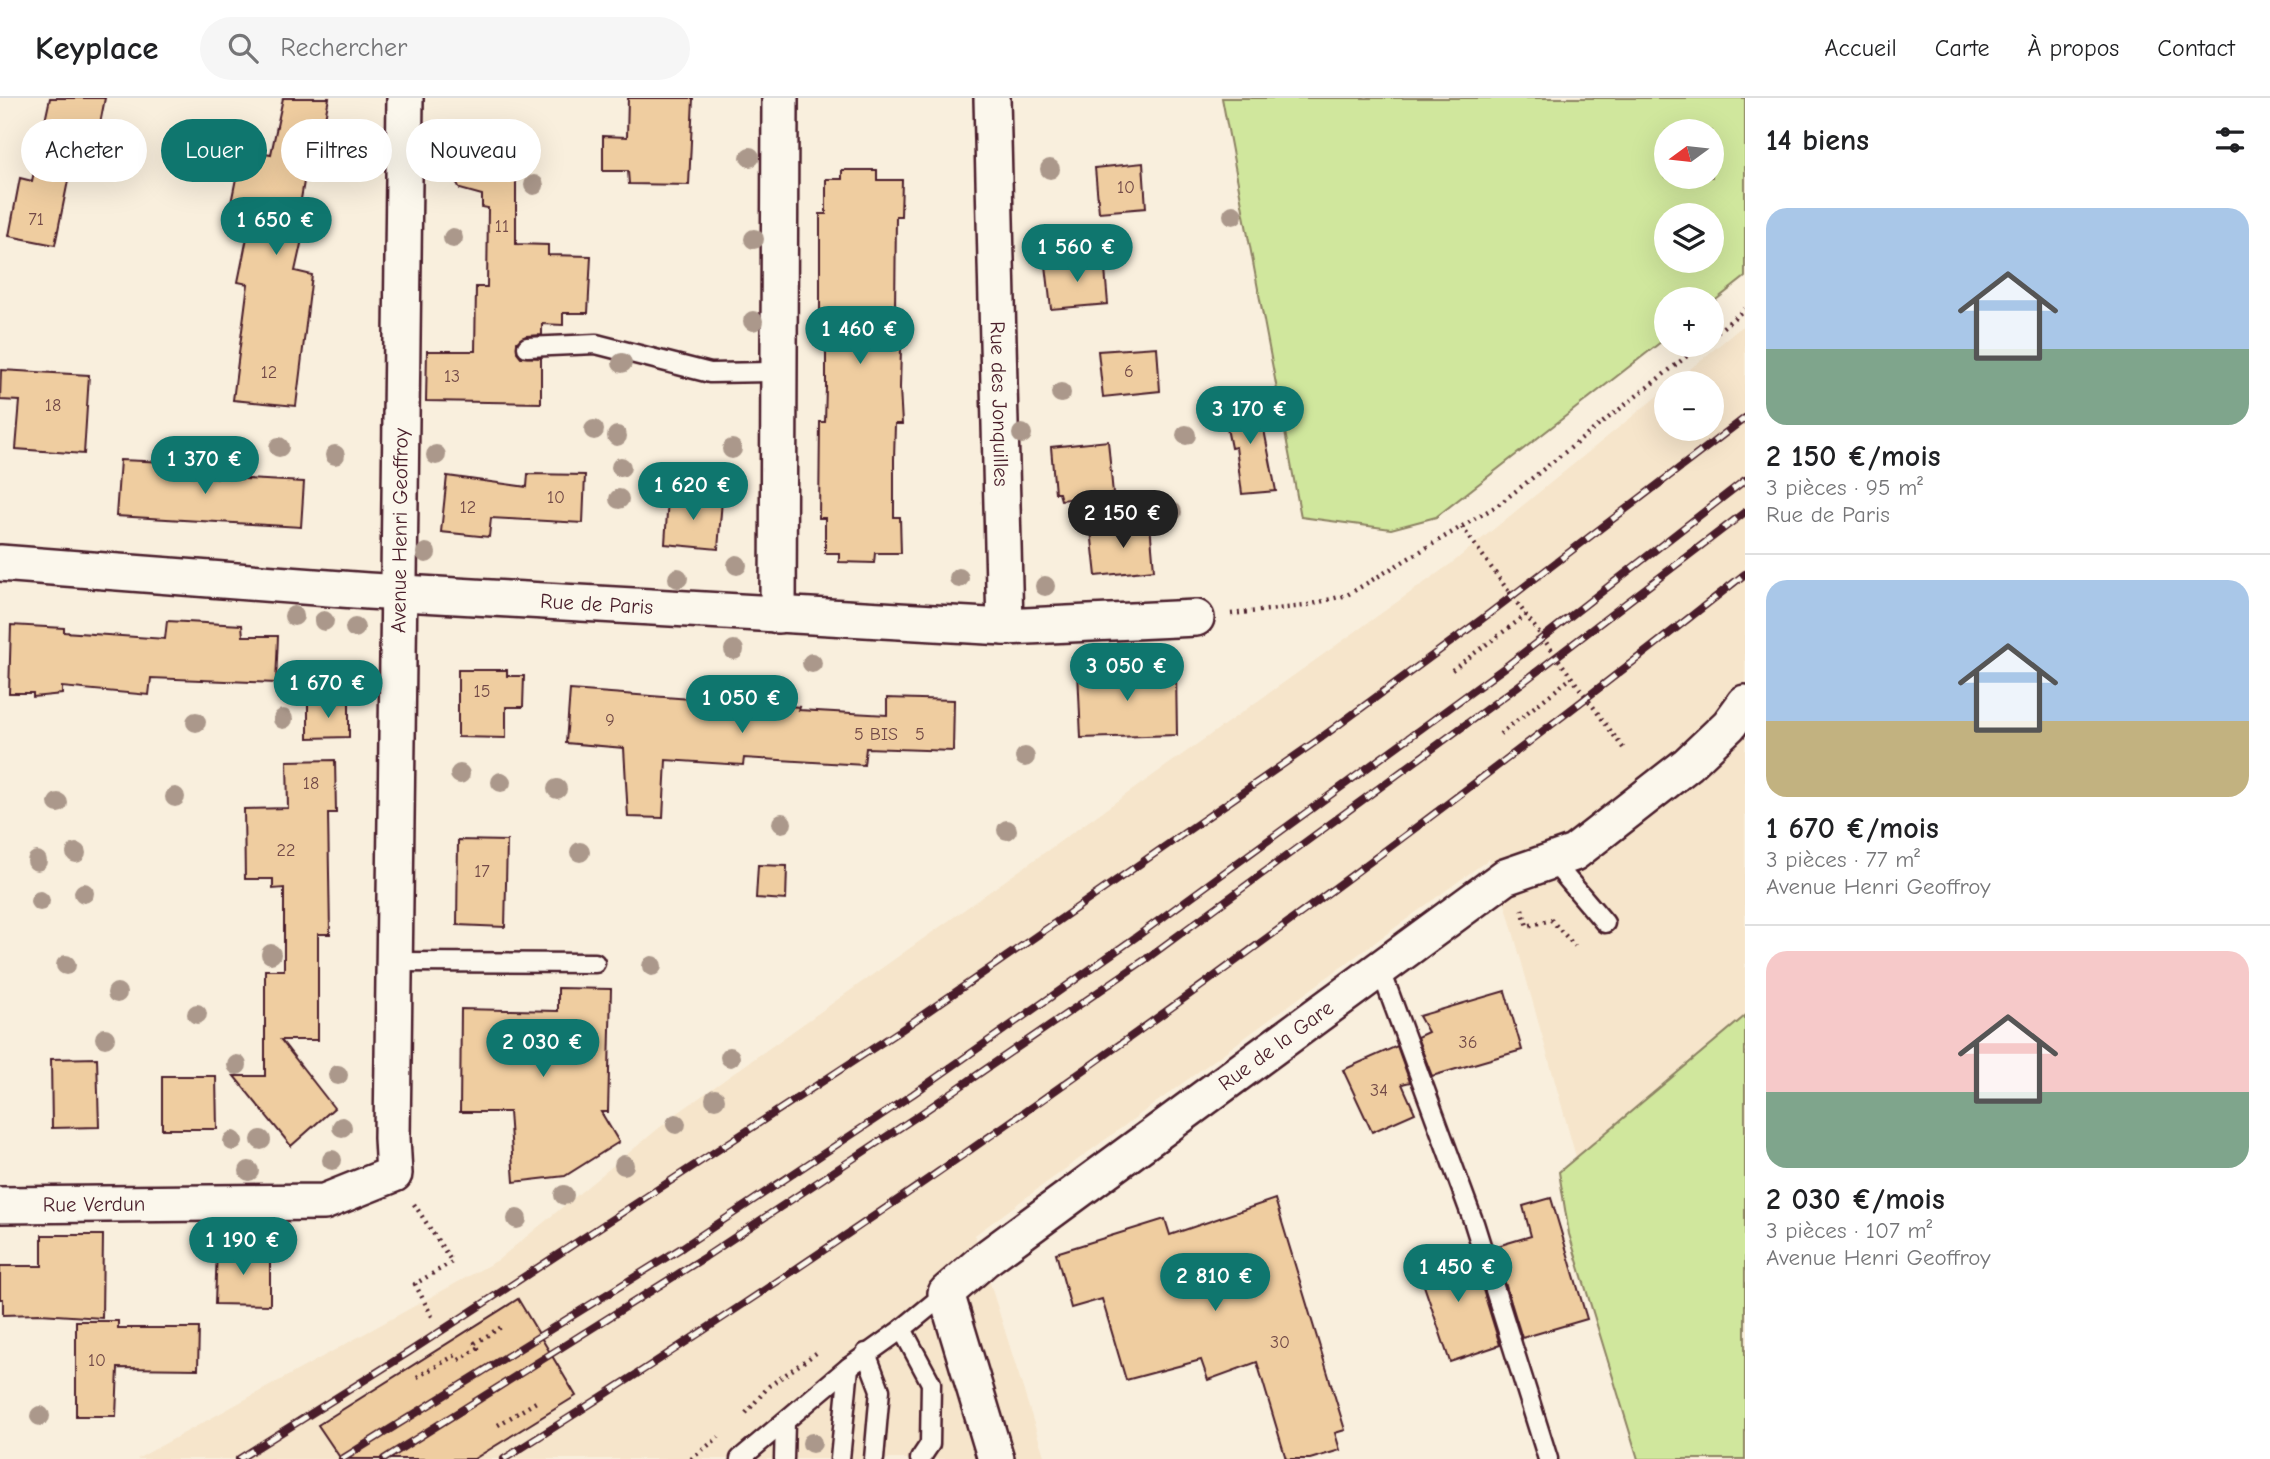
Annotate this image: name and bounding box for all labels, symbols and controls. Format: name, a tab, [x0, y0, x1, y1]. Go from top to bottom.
search box	[200, 17, 690, 80]
text: Keyplace	[35, 29, 158, 67]
icon: search	[224, 29, 262, 67]
text: Rechercher	[280, 33, 407, 63]
text: Accueil	[1825, 34, 1897, 62]
text: Carte	[1935, 34, 1990, 62]
text: À propos	[2028, 34, 2119, 62]
text: Contact	[2157, 34, 2235, 62]
chip: Acheter	[21, 119, 147, 182]
chip: Louer	[161, 119, 267, 182]
chip: Filtres	[281, 119, 392, 182]
chip: Nouveau	[406, 119, 541, 182]
north arrow	[1654, 119, 1724, 189]
map controls	[1654, 119, 1724, 441]
icon: filters	[2211, 121, 2249, 159]
text: 14 biens	[1766, 123, 1869, 158]
house number: 10	[1117, 177, 1135, 198]
pin: 1 650 €	[211, 198, 341, 257]
button: layers	[1654, 203, 1724, 273]
text: 1 650 €	[237, 206, 315, 233]
house number: 71	[28, 209, 44, 230]
house number: 11	[495, 216, 509, 237]
pin: 1 560 €	[1012, 225, 1142, 284]
text: 1 560 €	[1038, 233, 1116, 260]
icon: home	[1945, 253, 2071, 379]
button: +	[1654, 287, 1724, 357]
pin: 1 460 €	[795, 306, 925, 366]
text: 1 460 €	[821, 315, 899, 342]
street label: Rue des Jonquilles	[985, 321, 1014, 487]
house number: 6	[1124, 361, 1134, 382]
house number: 12	[261, 362, 277, 383]
house number: 13	[444, 366, 460, 387]
button: −	[1654, 371, 1724, 441]
pin: 3 170 €	[1185, 386, 1315, 446]
house number: 18	[45, 395, 61, 416]
text: 3 170 €	[1212, 395, 1288, 422]
street label: Avenue Henri Geoffroy	[386, 427, 413, 633]
pin: 1 370 €	[140, 436, 270, 496]
text: 2 150 €/mois	[1766, 439, 1940, 474]
text: 1 370 €	[167, 445, 243, 472]
pin: 1 620 €	[628, 462, 758, 522]
text: 1 620 €	[654, 471, 732, 498]
text: 3 pièces · 95 m²	[1766, 474, 1923, 501]
house number: 10	[547, 487, 565, 508]
pin: 2 150 €	[1058, 490, 1188, 550]
house number: 12	[460, 497, 476, 518]
text: 2 150 €	[1084, 499, 1162, 526]
text: Rue de Paris	[1766, 501, 1890, 528]
street label: Rue de Paris	[539, 589, 654, 619]
icon: home	[1945, 625, 2071, 751]
pin: 3 050 €	[1062, 644, 1192, 703]
text: 3 050 €	[1086, 652, 1168, 679]
pin: 1 670 €	[263, 660, 393, 720]
text: 1 670 €	[290, 669, 366, 696]
pin: 1 050 €	[677, 676, 807, 735]
house number: 15	[474, 681, 490, 702]
text: 1 050 €	[702, 684, 782, 711]
house number: 9	[605, 710, 615, 731]
house number: 5 BIS	[854, 724, 898, 745]
house number: 5	[915, 724, 925, 745]
house number: 18	[303, 773, 319, 794]
text: 1 670 €/mois	[1766, 811, 1939, 846]
house number: 22	[277, 840, 295, 861]
text: 3 pièces · 77 m²	[1766, 846, 1920, 873]
house number: 17	[474, 861, 490, 882]
text: Avenue Henri Geoffroy	[1766, 873, 1991, 900]
street label: Rue de la Gare	[1214, 995, 1338, 1095]
icon: home	[1945, 996, 2071, 1122]
pin: 2 030 €	[478, 1020, 608, 1079]
text: 2 030 €	[502, 1028, 584, 1055]
house number: 36	[1459, 1032, 1477, 1053]
house number: 34	[1370, 1080, 1388, 1101]
text: 2 030 €/mois	[1766, 1182, 1945, 1217]
street label: Rue Verdun	[43, 1192, 145, 1217]
text: 3 pièces · 107 m²	[1766, 1217, 1932, 1244]
pin: 1 190 €	[178, 1218, 308, 1277]
text: 1 190 €	[205, 1226, 281, 1253]
pin: 1 450 €	[1393, 1244, 1523, 1304]
text: Avenue Henri Geoffroy	[1766, 1244, 1991, 1271]
text: 1 450 €	[1419, 1253, 1497, 1280]
pin: 2 810 €	[1150, 1254, 1280, 1313]
text: 2 810 €	[1176, 1262, 1254, 1289]
house number: 30	[1270, 1332, 1290, 1353]
house number: 10	[88, 1350, 106, 1371]

